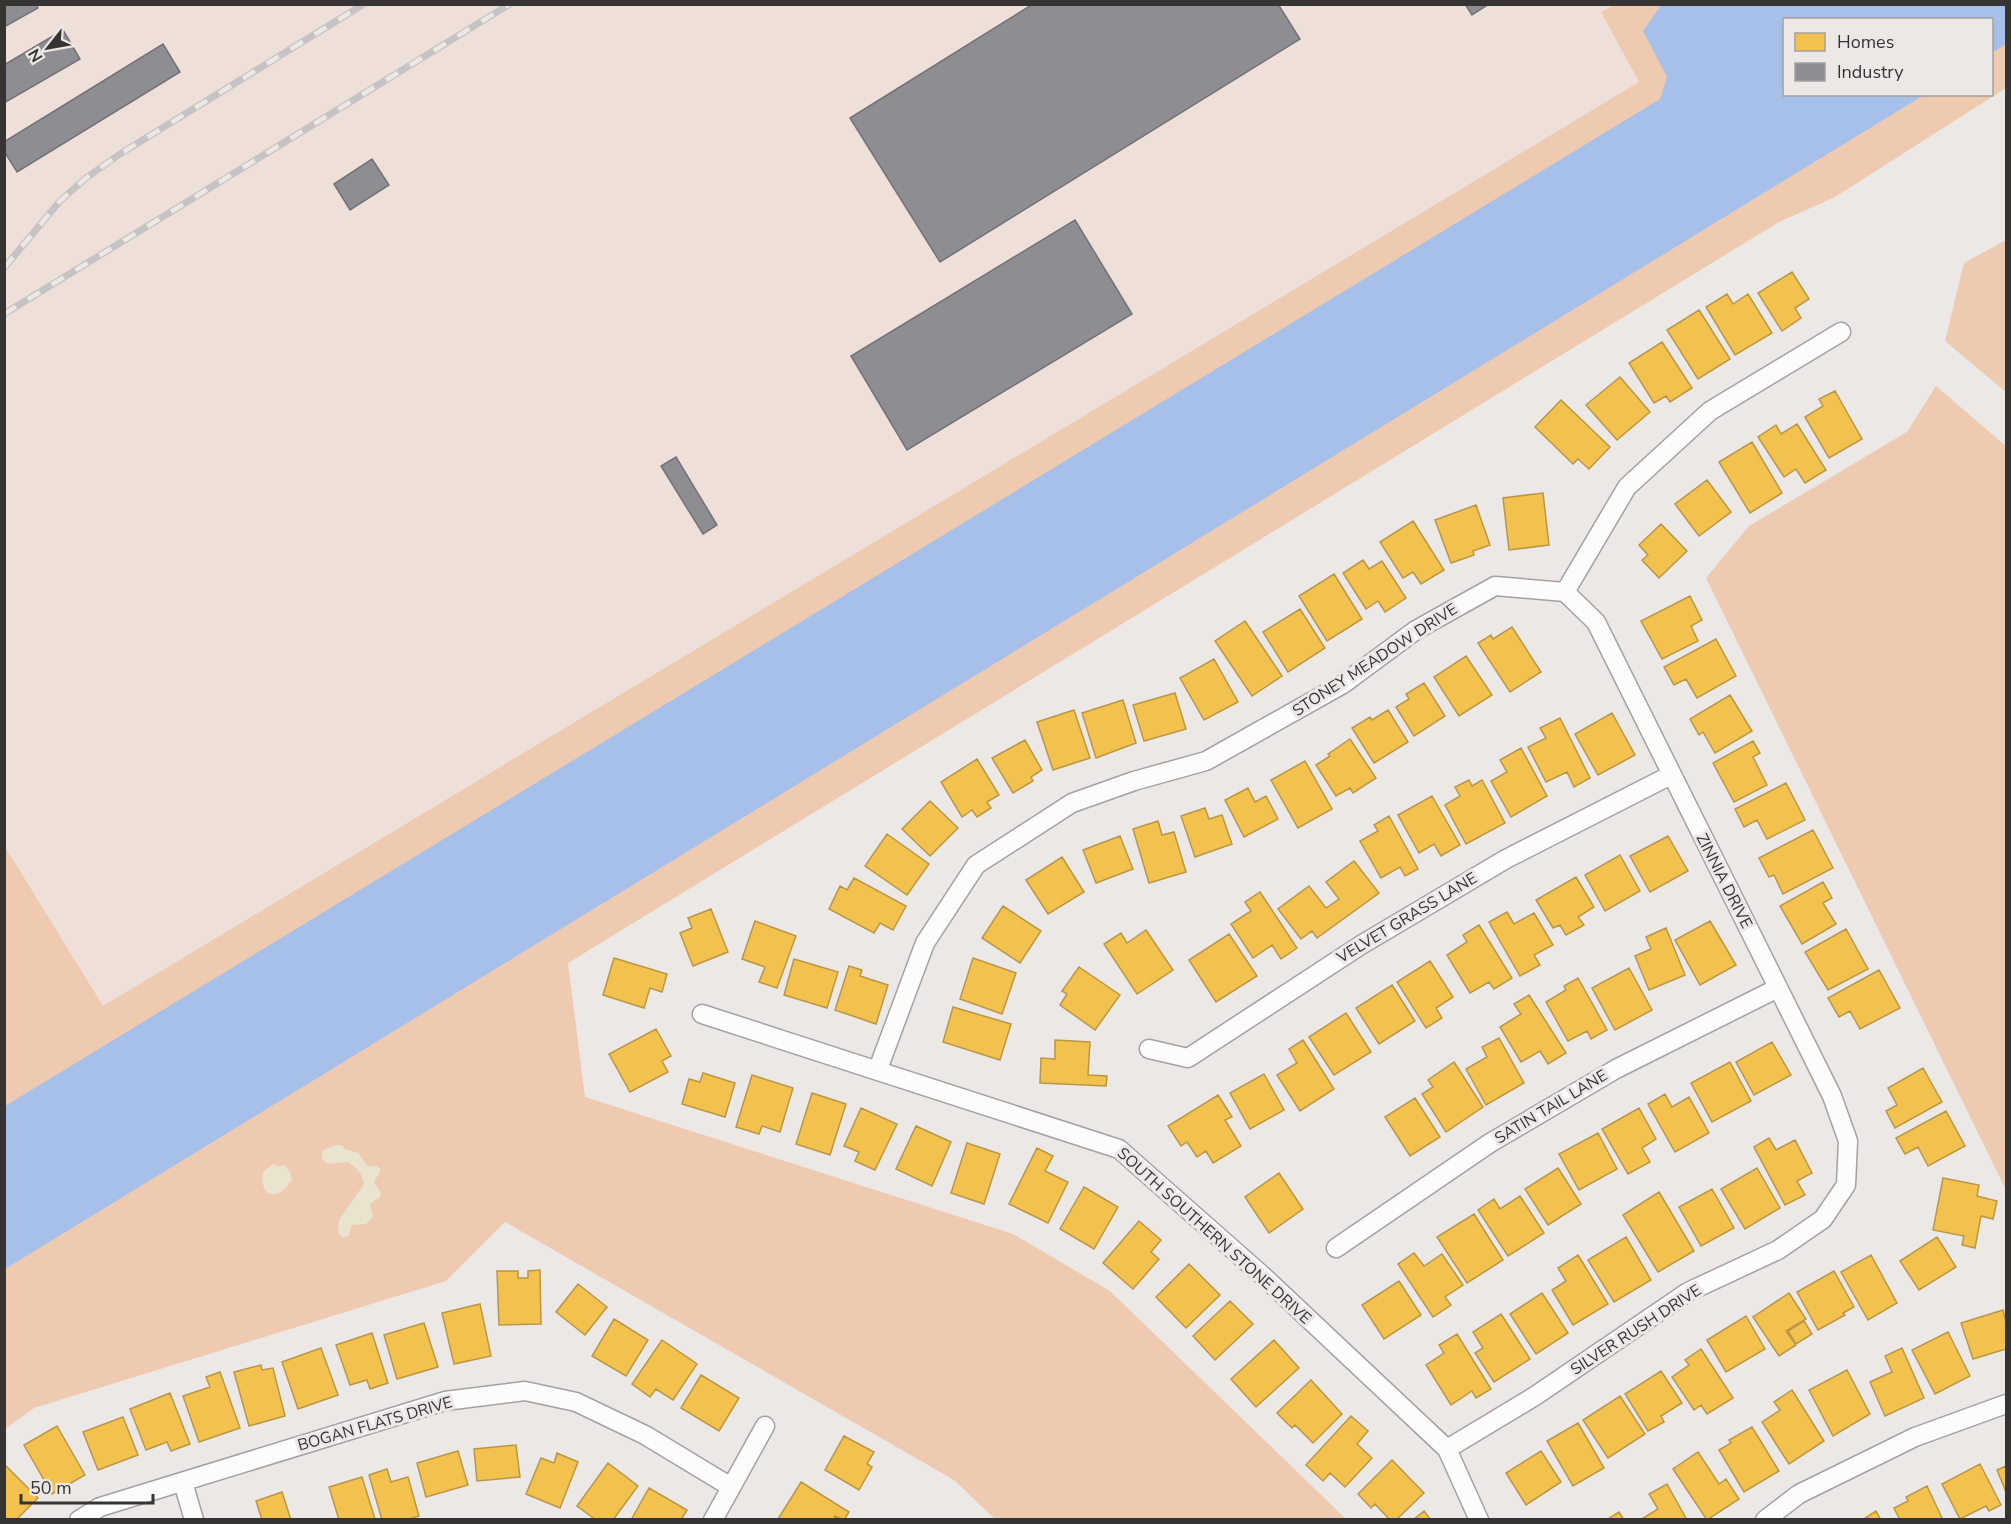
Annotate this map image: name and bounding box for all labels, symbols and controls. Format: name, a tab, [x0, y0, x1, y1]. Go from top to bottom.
north arrow	[18, 18, 78, 78]
legend	[1783, 18, 1993, 96]
text: Homes	[1837, 30, 1894, 54]
text: N	[23, 44, 49, 66]
text: Industry	[1837, 60, 1904, 84]
street label: STONEY MEADOW DRIVE	[1288, 598, 1462, 722]
street label: ZINNIA DRIVE	[1691, 830, 1757, 932]
street label: VELVET GRASS LANE	[1332, 867, 1481, 969]
street label: SATIN TAIL LANE	[1490, 1065, 1612, 1149]
street label: SOUTH SOUTHERN STONE DRIVE	[1112, 1143, 1316, 1329]
street label: SILVER RUSH DRIVE	[1566, 1279, 1706, 1381]
street label: BOGAN FLATS DRIVE	[295, 1391, 455, 1457]
scale bar	[21, 1467, 153, 1505]
text: 50 m	[30, 1476, 72, 1500]

